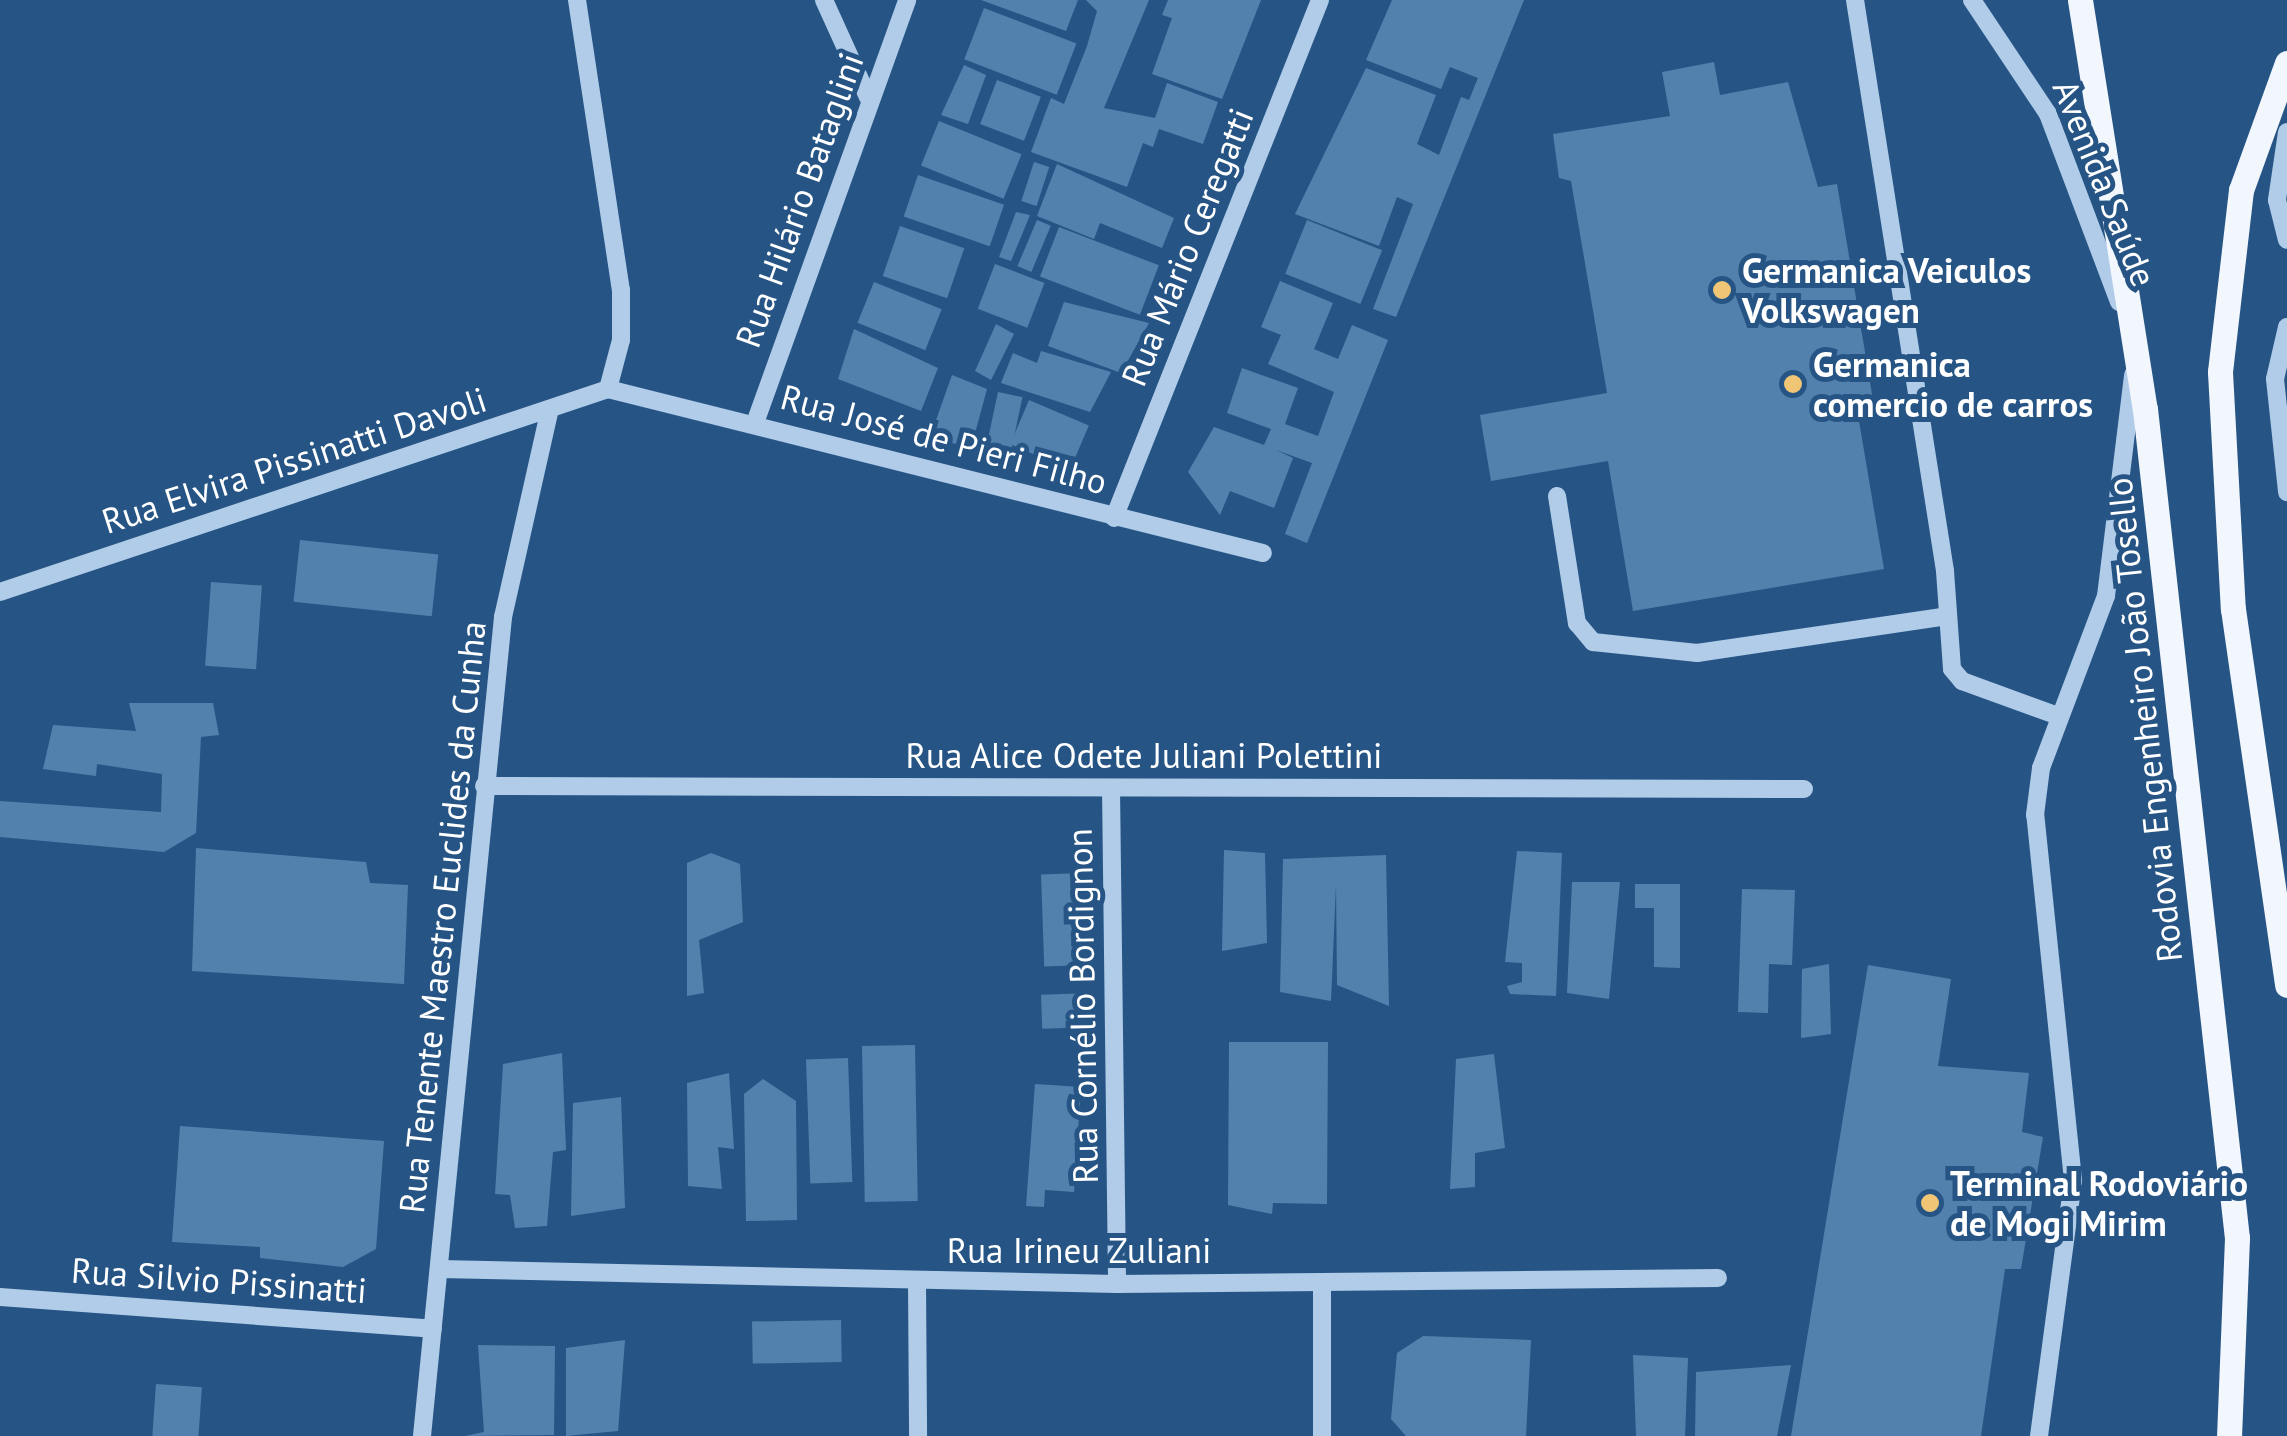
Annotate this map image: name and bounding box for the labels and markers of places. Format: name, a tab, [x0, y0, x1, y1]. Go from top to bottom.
place label: Germanica Veiculos Volkswagen	[1742, 249, 2032, 331]
marker: Germanica Veiculos Volkswagen	[1711, 279, 1733, 301]
place label: Germanica comercio de carros	[1813, 343, 2093, 425]
marker: Germanica comercio de carros	[1782, 373, 1804, 395]
place label: Terminal Rodoviário de Mogi Mirim	[1950, 1162, 2248, 1244]
marker: Terminal Rodoviário de Mogi Mirim	[1919, 1192, 1941, 1214]

